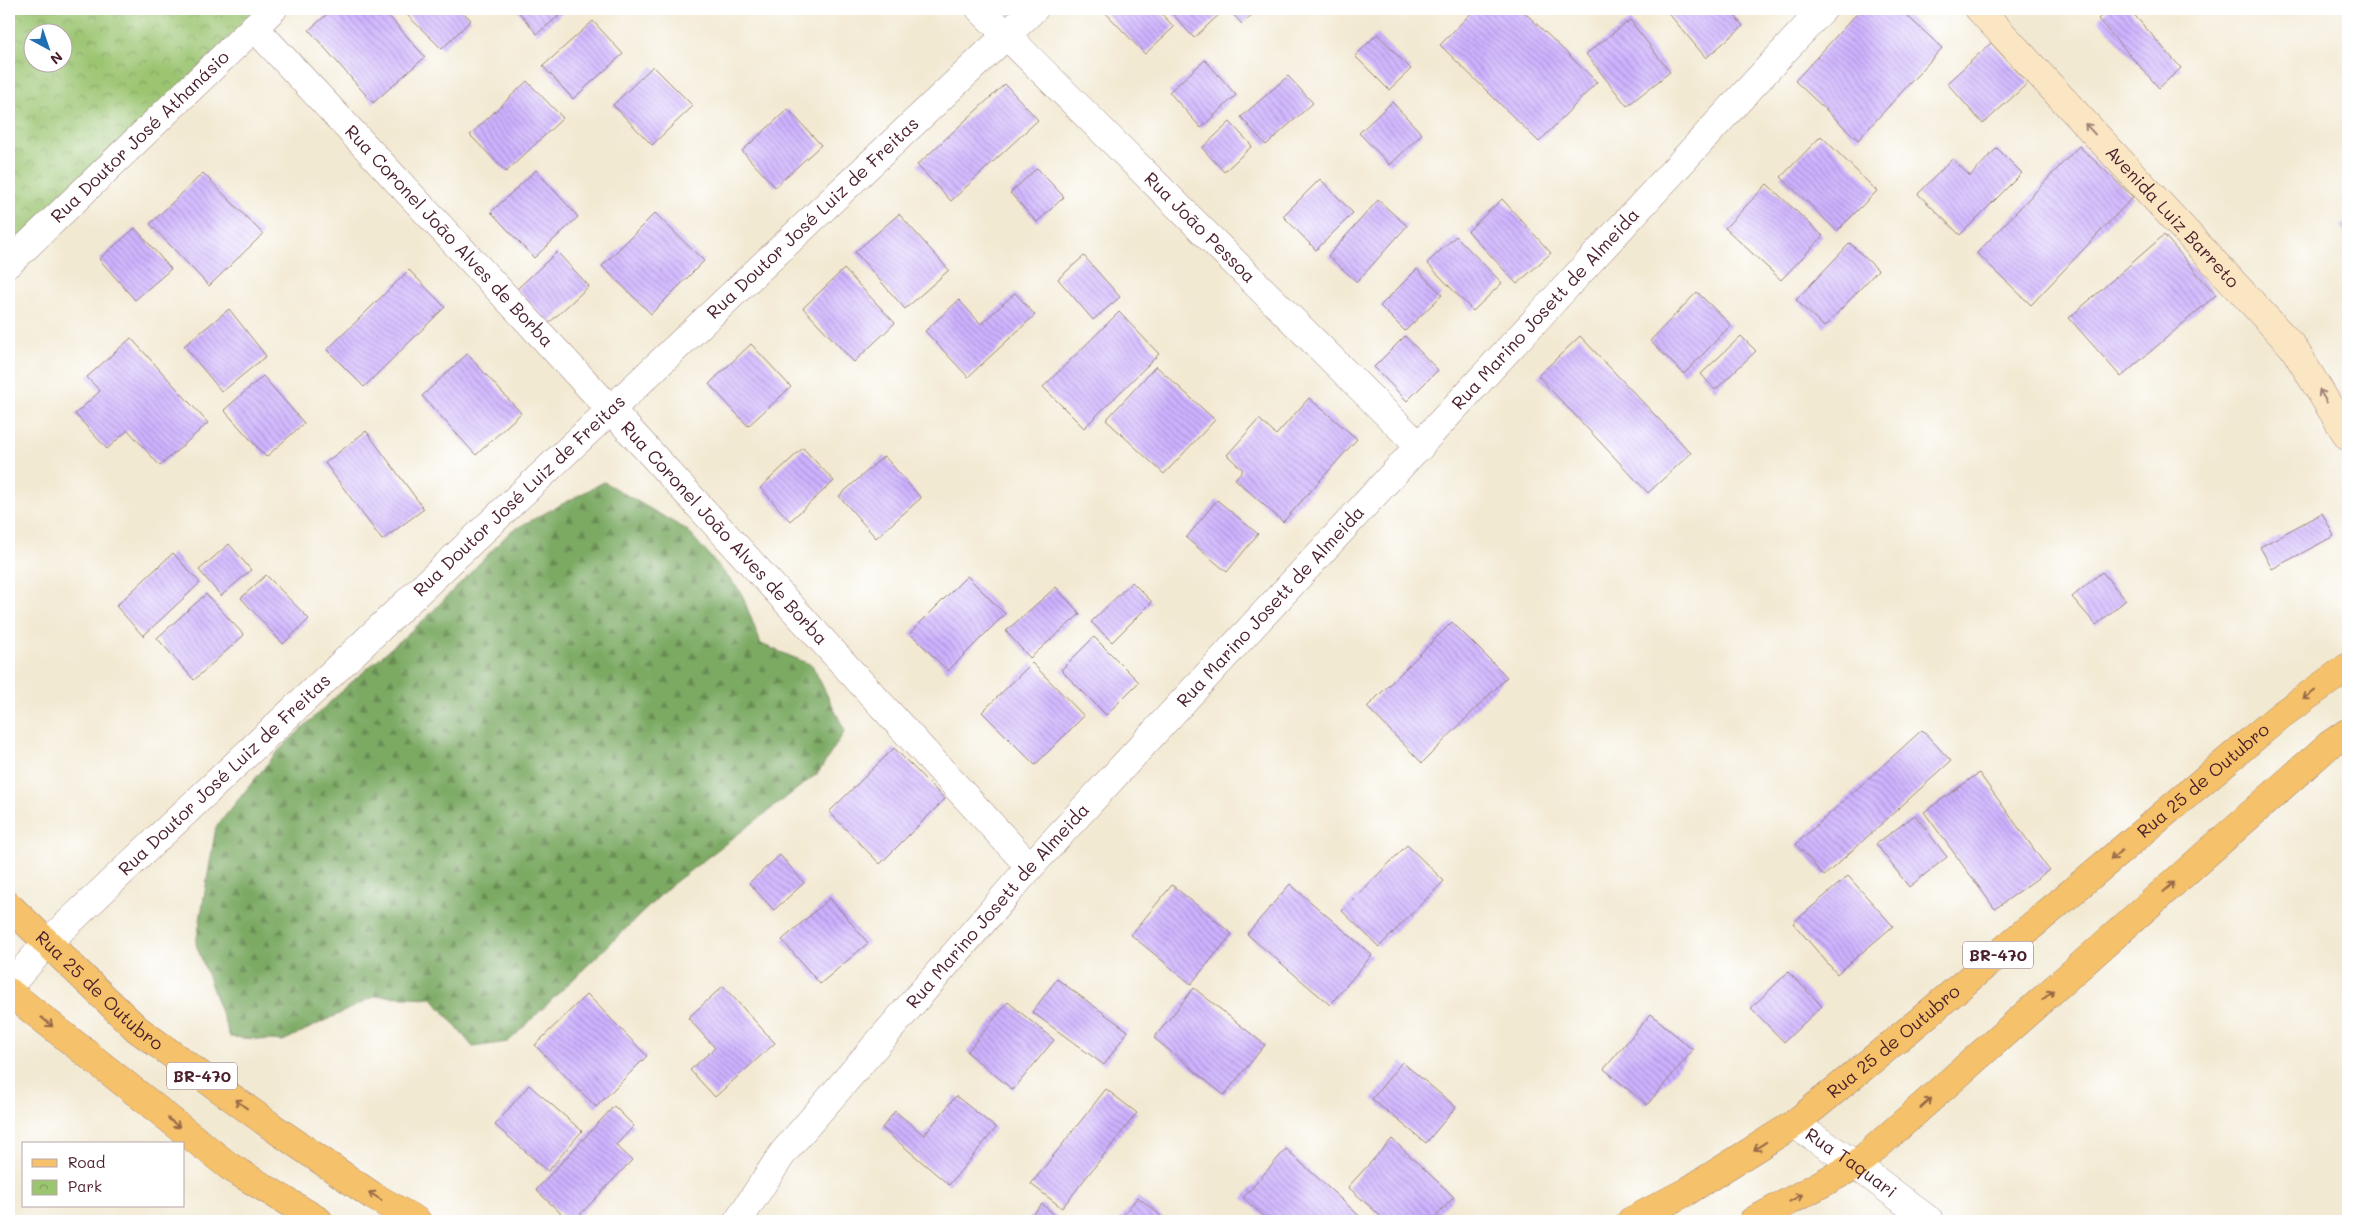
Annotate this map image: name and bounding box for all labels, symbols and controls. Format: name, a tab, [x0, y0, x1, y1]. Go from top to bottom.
north arrow	[22, 22, 72, 72]
street label: Rua Doutor José Athanásio	[45, 44, 234, 228]
text: N	[46, 48, 67, 69]
street label: Rua Doutor José Luiz de Freitas	[701, 111, 924, 324]
street label: Rua Coronel João Alves de Borba	[340, 119, 559, 352]
one-way arrow	[2084, 122, 2096, 135]
street label: Avenida Luiz Barreto	[2101, 140, 2245, 293]
street label: Rua João Pessoa	[1139, 166, 1261, 288]
street label: Rua Marino Josett de Almeida	[1446, 203, 1644, 414]
street label: Rua Doutor José Luiz de Freitas	[408, 389, 630, 601]
one-way arrow	[2317, 389, 2327, 403]
street label: Rua Coronel João Alves de Borba	[616, 416, 834, 650]
street label: Rua Marino Josett de Almeida	[1171, 500, 1369, 712]
street label: Rua Doutor José Luiz de Freitas	[113, 668, 335, 880]
one-way arrow	[2302, 690, 2316, 700]
street label: Rua 25 de Outubro	[2131, 717, 2274, 843]
street label: Rua Marino Josett de Almeida	[900, 798, 1094, 1013]
one-way arrow	[2110, 849, 2123, 860]
one-way arrow	[2163, 881, 2176, 893]
street label: Rua 25 de Outubro	[31, 925, 169, 1055]
road number: BR-470	[1963, 942, 2033, 968]
street label: Rua 25 de Outubro	[1821, 979, 1965, 1103]
one-way arrow	[2041, 989, 2054, 1001]
one-way arrow	[40, 1017, 53, 1028]
road number: BR-470	[167, 1062, 237, 1090]
one-way arrow	[1920, 1097, 1933, 1108]
one-way arrow	[234, 1099, 248, 1109]
one-way arrow	[167, 1118, 180, 1129]
street label: Rua Taquari	[1801, 1122, 1902, 1203]
one-way arrow	[1753, 1140, 1767, 1151]
legend	[22, 1142, 185, 1208]
text: Road	[68, 1152, 105, 1172]
text: Park	[68, 1176, 102, 1196]
one-way arrow	[368, 1191, 382, 1201]
one-way arrow	[1788, 1193, 1803, 1202]

